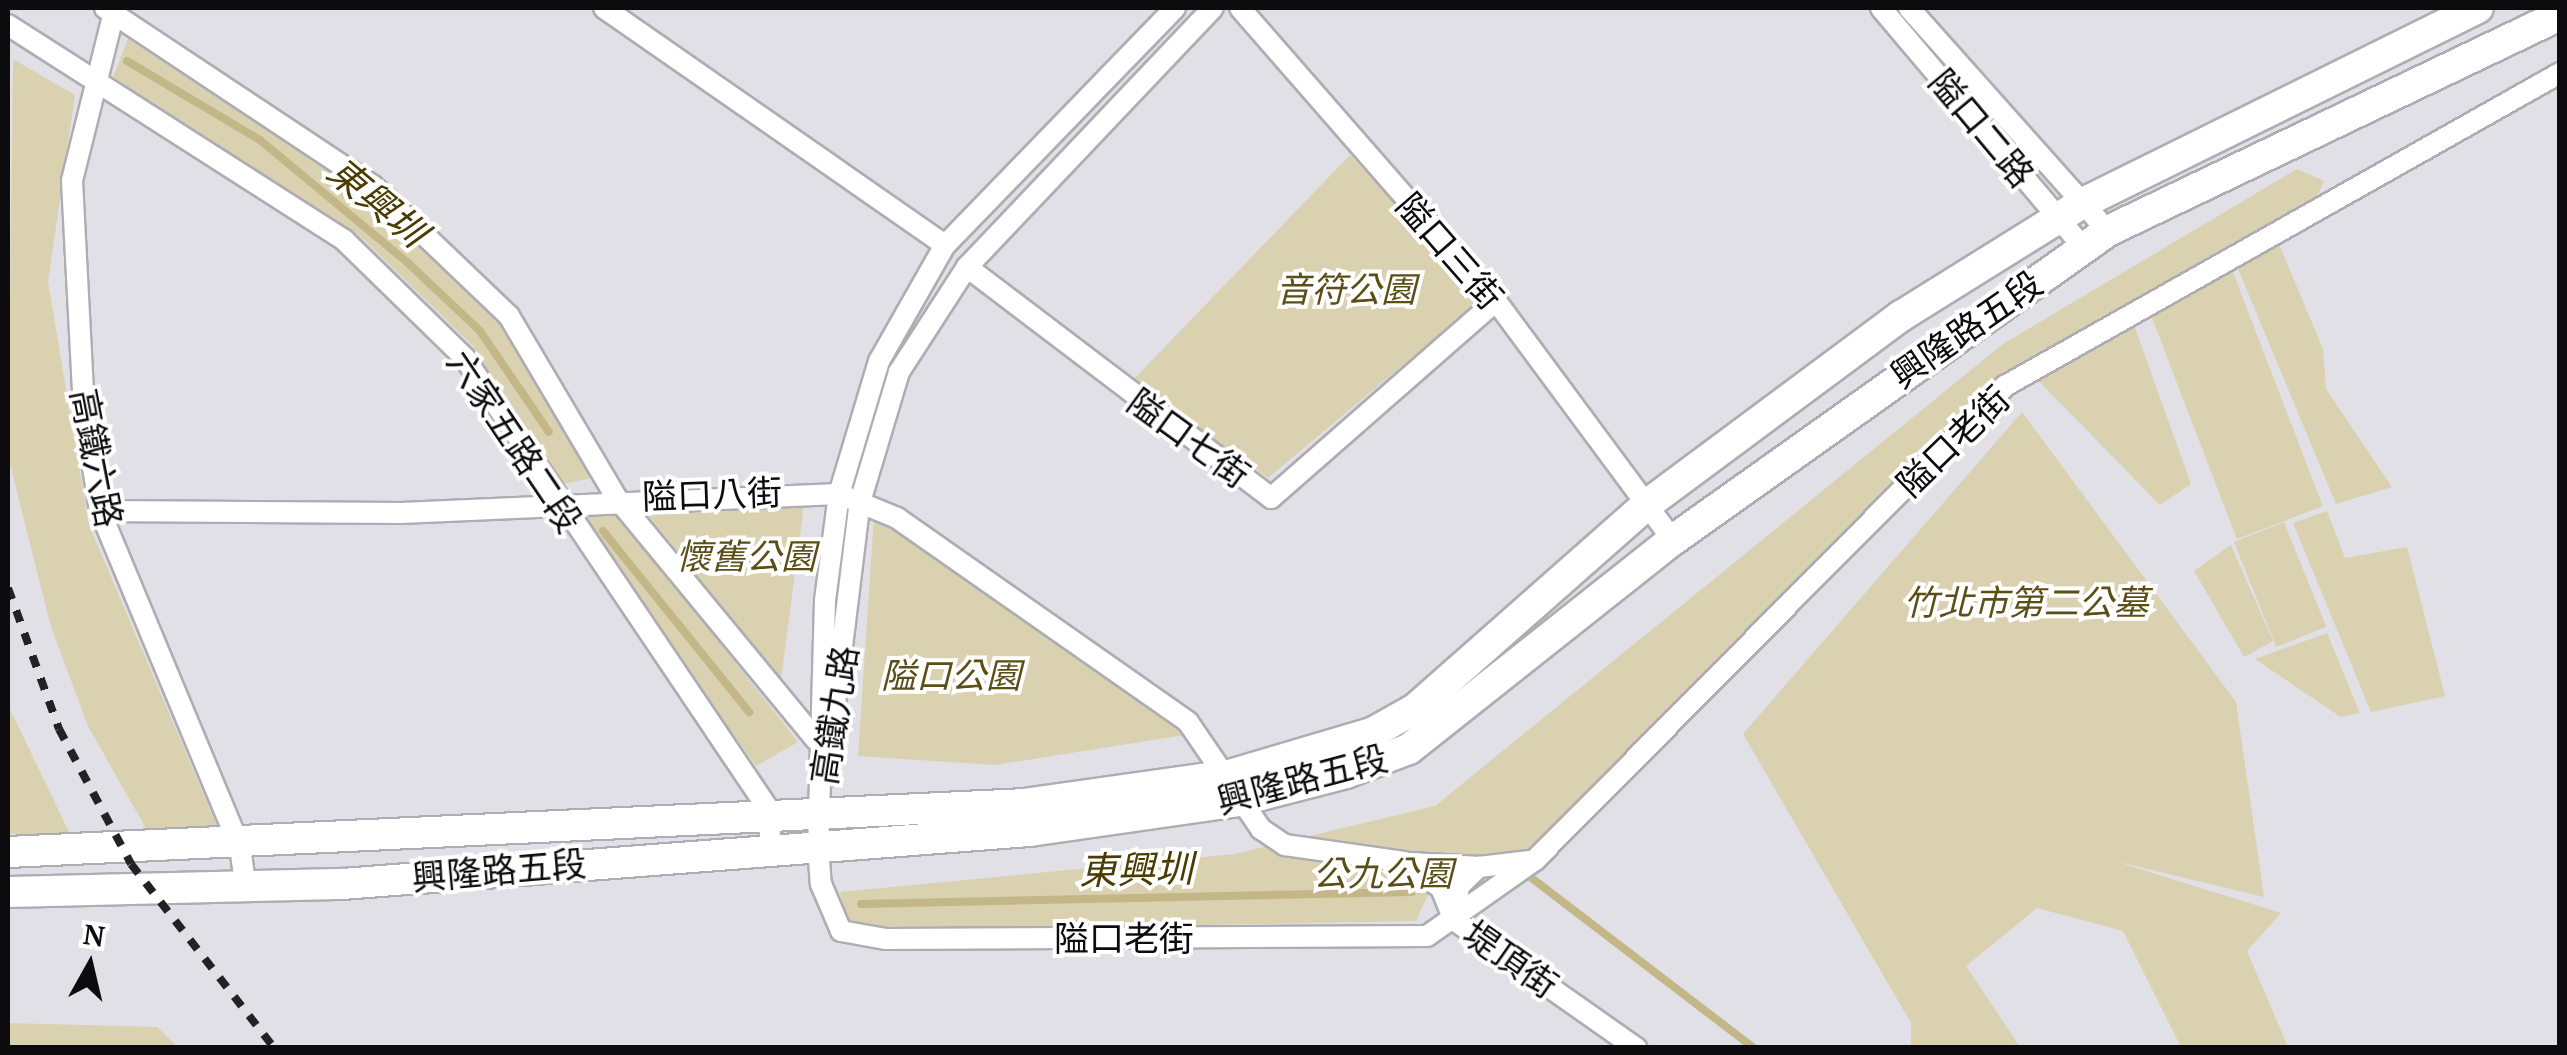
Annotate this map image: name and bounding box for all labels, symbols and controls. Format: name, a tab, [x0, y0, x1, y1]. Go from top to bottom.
street label: 隘口二路	[1921, 61, 2043, 195]
water label: 東興圳	[319, 148, 435, 256]
street label: 隘口三街	[1388, 184, 1512, 318]
street label: 興隆路五段	[1882, 262, 2050, 396]
park label: 音符公園	[1276, 268, 1416, 310]
street label: 六家五路二段	[439, 342, 591, 540]
street label: 隘口老街	[1888, 377, 2018, 505]
street label: 隘口七街	[1120, 380, 1258, 496]
street label: 高鐵六路	[63, 385, 131, 531]
street label: 隘口八街	[641, 471, 783, 517]
park label: 懷舊公園	[676, 535, 816, 577]
park label: 竹北市第二公墓	[1904, 581, 2148, 623]
street label: 高鐵九路	[802, 643, 866, 787]
park label: 隘口公園	[881, 654, 1021, 696]
street label: 興隆路五段	[1212, 736, 1392, 822]
street label: 興隆路五段	[410, 841, 588, 899]
water label: 東興圳	[1079, 846, 1193, 894]
park label: 公九公園	[1313, 852, 1453, 894]
street label: 堤頂街	[1456, 912, 1566, 1006]
north arrow	[40, 915, 140, 1015]
text: N	[81, 915, 107, 955]
street label: 隘口老街	[1054, 917, 1194, 959]

